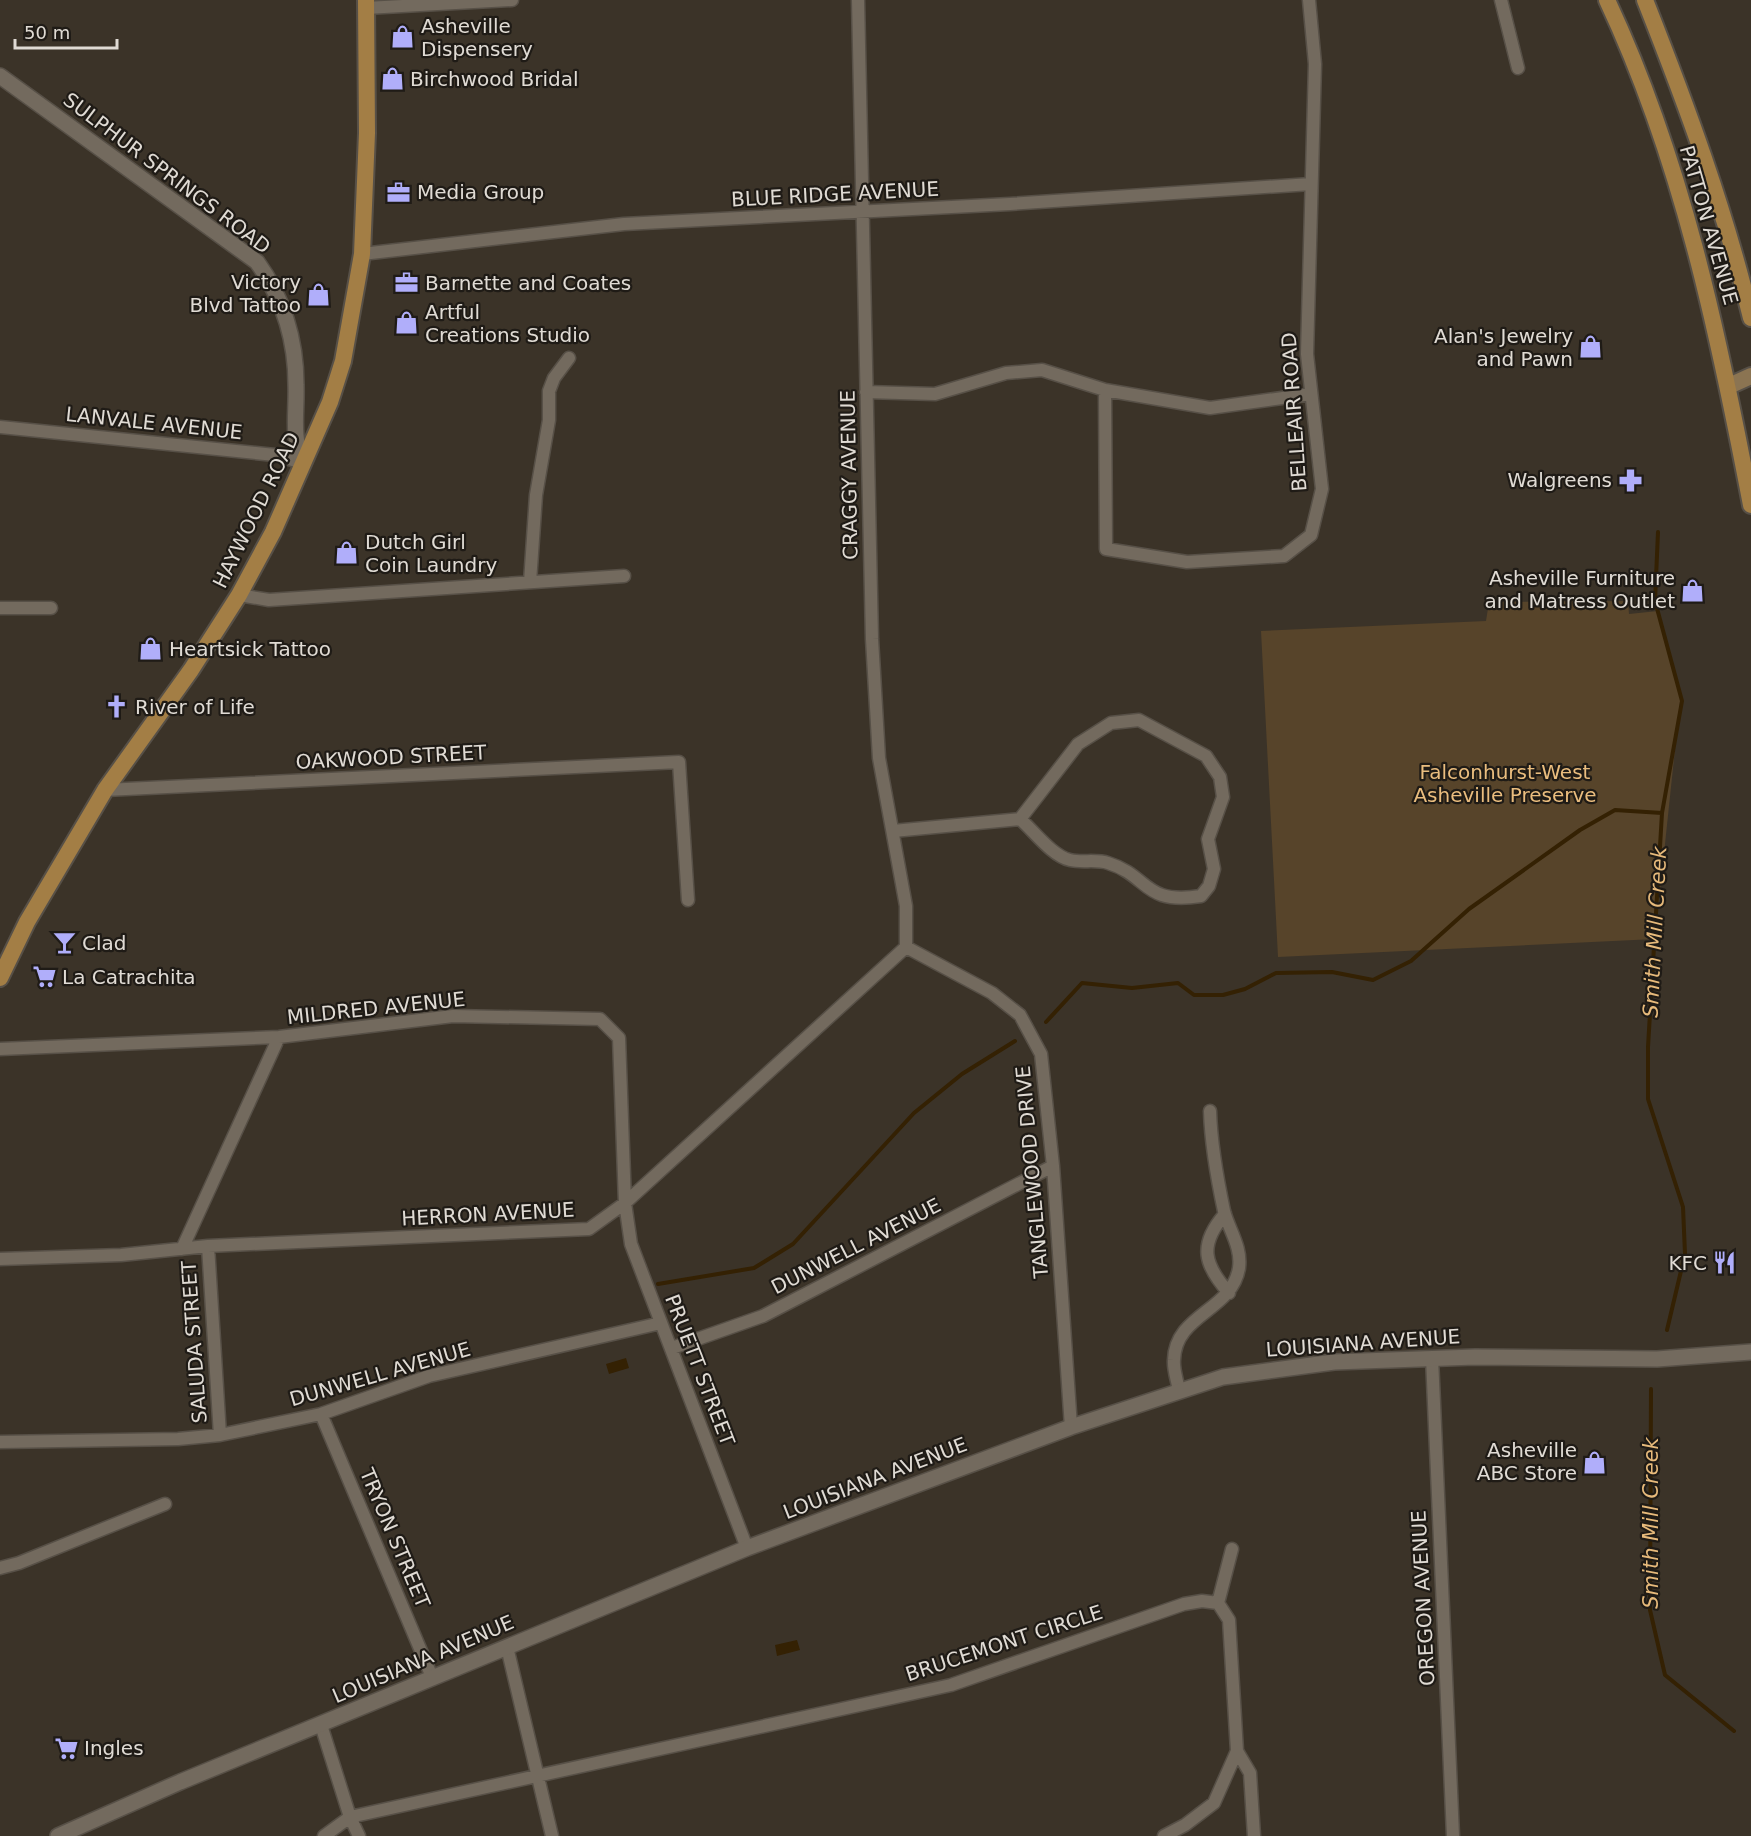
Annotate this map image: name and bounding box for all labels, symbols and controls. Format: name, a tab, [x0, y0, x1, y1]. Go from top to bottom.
scale bar	[15, 12, 117, 50]
place label: Asheville Dispensery	[421, 14, 533, 61]
text: 50 m	[24, 22, 70, 43]
shop icon: Asheville Dispensery	[390, 24, 416, 50]
shop icon: Birchwood Bridal	[379, 66, 405, 92]
place label: Birchwood Bridal	[410, 67, 579, 91]
street label: SULPHUR SPRINGS ROAD	[59, 87, 275, 259]
street label: PATTON AVENUE	[1675, 142, 1743, 308]
street label: BLUE RIDGE AVENUE	[730, 177, 940, 211]
office icon: Media Group	[386, 179, 412, 205]
place label: Media Group	[417, 180, 544, 204]
place label: Victory Blvd Tattoo	[190, 270, 301, 317]
office icon: Barnette and Coates	[394, 270, 420, 296]
place label: Barnette and Coates	[425, 271, 631, 295]
shop icon: Victory Blvd Tattoo	[306, 281, 332, 307]
place label: Artful Creations Studio	[425, 300, 590, 347]
shop icon: Artful Creations Studio	[394, 310, 420, 336]
place label: Alan's Jewelry and Pawn	[1434, 324, 1573, 371]
street label: BELLEAIR ROAD	[1276, 332, 1312, 492]
shop icon: Alan's Jewelry and Pawn	[1578, 334, 1604, 360]
street label: CRAGGY AVENUE	[836, 390, 862, 560]
street label: LANVALE AVENUE	[65, 402, 243, 444]
street label: HAYWOOD ROAD	[208, 428, 304, 592]
pharmacy icon: Walgreens	[1617, 467, 1643, 493]
place label: Walgreens	[1508, 468, 1612, 492]
place label: Dutch Girl Coin Laundry	[365, 530, 497, 577]
shop icon: Dutch Girl Coin Laundry	[334, 540, 360, 566]
place label: Asheville Furniture and Matress Outlet	[1484, 566, 1675, 613]
shop icon: Asheville Furniture and Matress Outlet	[1680, 577, 1706, 603]
shop icon: Heartsick Tattoo	[138, 636, 164, 662]
place label: Heartsick Tattoo	[169, 637, 331, 661]
church icon: River of Life	[104, 694, 130, 720]
place label: River of Life	[135, 695, 255, 719]
street label: OAKWOOD STREET	[295, 740, 488, 774]
park label: Falconhurst-West Asheville Preserve	[1413, 760, 1597, 807]
water label: Smith Mill Creek	[1639, 845, 1672, 1018]
bar icon: Clad	[51, 930, 77, 956]
place label: Clad	[82, 931, 126, 955]
supermarket icon: La Catrachita	[31, 964, 57, 990]
place label: La Catrachita	[62, 965, 196, 989]
street label: MILDRED AVENUE	[286, 987, 466, 1029]
street label: TANGLEWOOD DRIVE	[1011, 1065, 1053, 1280]
street label: DUNWELL AVENUE	[767, 1193, 945, 1299]
street label: HERRON AVENUE	[401, 1197, 575, 1231]
restaurant icon: KFC	[1712, 1250, 1738, 1276]
place label: KFC	[1668, 1251, 1707, 1275]
street label: SALUDA STREET	[176, 1259, 212, 1424]
street label: PRUETT STREET	[660, 1291, 740, 1450]
street label: LOUISIANA AVENUE	[1265, 1324, 1461, 1362]
street label: DUNWELL AVENUE	[287, 1337, 473, 1411]
street label: LOUISIANA AVENUE	[780, 1432, 970, 1524]
water label: Smith Mill Creek	[1639, 1436, 1663, 1609]
place label: Asheville ABC Store	[1477, 1438, 1577, 1485]
shop icon: Asheville ABC Store	[1582, 1449, 1608, 1475]
street label: TRYON STREET	[354, 1464, 436, 1612]
street label: OREGON AVENUE	[1406, 1510, 1440, 1686]
street label: BRUCEMONT CIRCLE	[902, 1600, 1106, 1686]
street label: LOUISIANA AVENUE	[329, 1610, 517, 1708]
supermarket icon: Ingles	[53, 1735, 79, 1761]
place label: Ingles	[84, 1736, 144, 1760]

